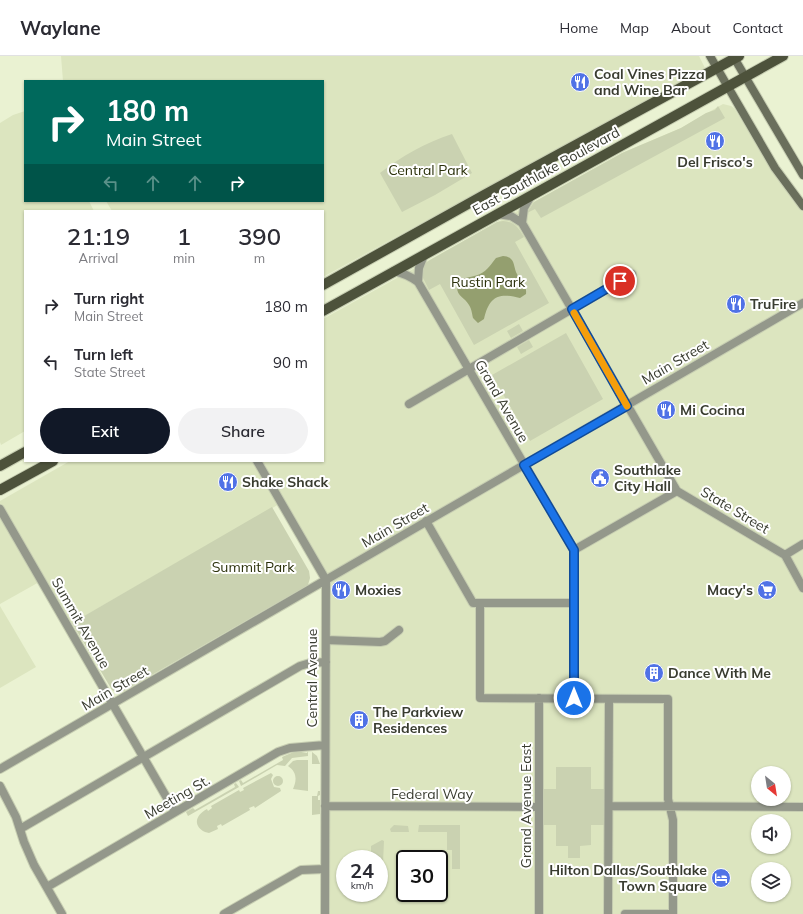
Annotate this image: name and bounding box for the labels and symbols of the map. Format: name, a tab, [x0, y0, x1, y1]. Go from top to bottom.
place label: Coal Vines Pizza and Wine Bar	[594, 65, 705, 99]
restaurant icon: Coal Vines Pizza and Wine Bar	[569, 71, 591, 93]
street label: East Southlake Boulevard	[469, 123, 623, 219]
restaurant icon: Del Frisco's	[704, 130, 726, 152]
place label: Del Frisco's	[677, 153, 753, 171]
park label: Central Park	[388, 161, 469, 179]
pin	[603, 264, 637, 298]
park label: Rustin Park	[451, 273, 526, 291]
restaurant icon: TruFire	[725, 293, 747, 315]
place label: TruFire	[750, 295, 796, 313]
street label: Main Street	[638, 336, 712, 388]
street label: Grand Avenue	[471, 356, 533, 446]
restaurant icon: Mi Cocina	[655, 399, 677, 421]
place label: Mi Cocina	[680, 401, 745, 419]
place label: Southlake City Hall	[614, 461, 681, 495]
public building icon: Southlake City Hall	[589, 467, 611, 489]
restaurant icon: Shake Shack	[217, 471, 239, 493]
place label: Shake Shack	[242, 473, 328, 491]
street label: State Street	[697, 483, 773, 538]
street label: Main Street	[358, 499, 432, 551]
park label: Summit Park	[212, 558, 295, 576]
street label: Summit Avenue	[48, 574, 114, 672]
restaurant icon: Moxies	[330, 579, 352, 601]
supermarket icon: Macy's	[756, 579, 778, 601]
place label: Moxies	[355, 581, 401, 599]
place label: Macy's	[707, 581, 753, 599]
street label: Central Avenue	[303, 629, 321, 727]
street label: Main Street	[78, 662, 152, 714]
building icon: Dance With Me	[643, 662, 665, 684]
place label: Dance With Me	[668, 664, 771, 682]
position arrow	[553, 677, 595, 719]
place label: The Parkview Residences	[373, 703, 464, 737]
building icon: The Parkview Residences	[348, 709, 370, 731]
street label: Grand Avenue East	[517, 744, 535, 868]
north arrow	[751, 766, 791, 806]
street label: Meeting St.	[141, 771, 213, 823]
street label: Federal Way	[391, 785, 474, 803]
speed limit sign: 30	[396, 850, 448, 902]
place label: Hilton Dallas/Southlake Town Square	[549, 861, 707, 895]
hotel icon: Hilton Dallas/Southlake Town Square	[710, 867, 732, 889]

